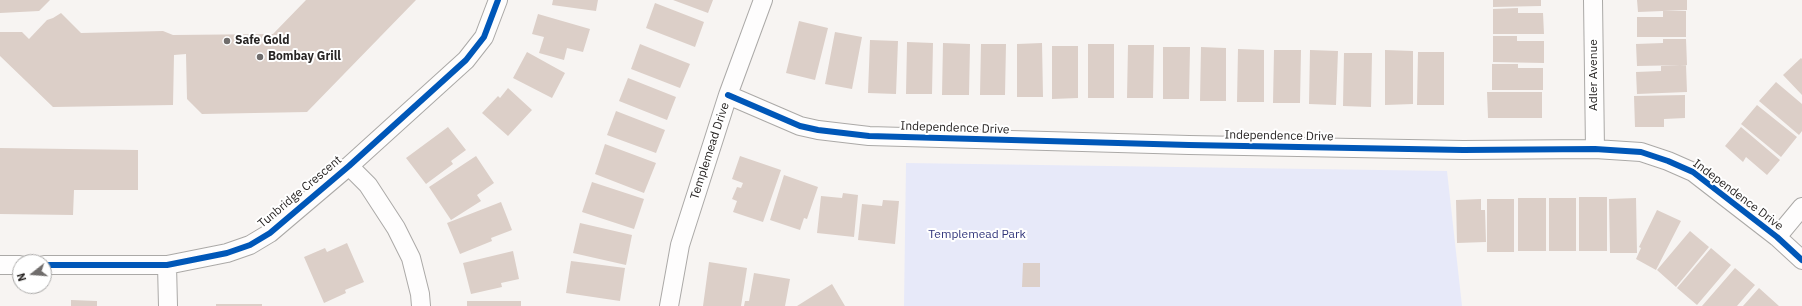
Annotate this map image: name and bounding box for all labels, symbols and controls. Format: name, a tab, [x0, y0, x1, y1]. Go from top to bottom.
place label: Safe Gold	[235, 34, 290, 48]
marker: Safe Gold	[222, 36, 232, 46]
street label: Adler Avenue	[1587, 39, 1601, 111]
place label: Bombay Grill	[268, 50, 341, 64]
marker: Bombay Grill	[255, 52, 265, 62]
street label: Templemead Drive	[688, 101, 732, 201]
street label: Independence Drive	[900, 119, 1010, 137]
street label: Independence Drive	[1224, 128, 1334, 144]
street label: Tunbridge Crescent	[255, 153, 345, 231]
street label: Independence Drive	[1690, 156, 1786, 234]
park label: Templemead Park	[928, 228, 1026, 242]
north arrow	[12, 254, 52, 294]
text: N	[14, 271, 29, 283]

